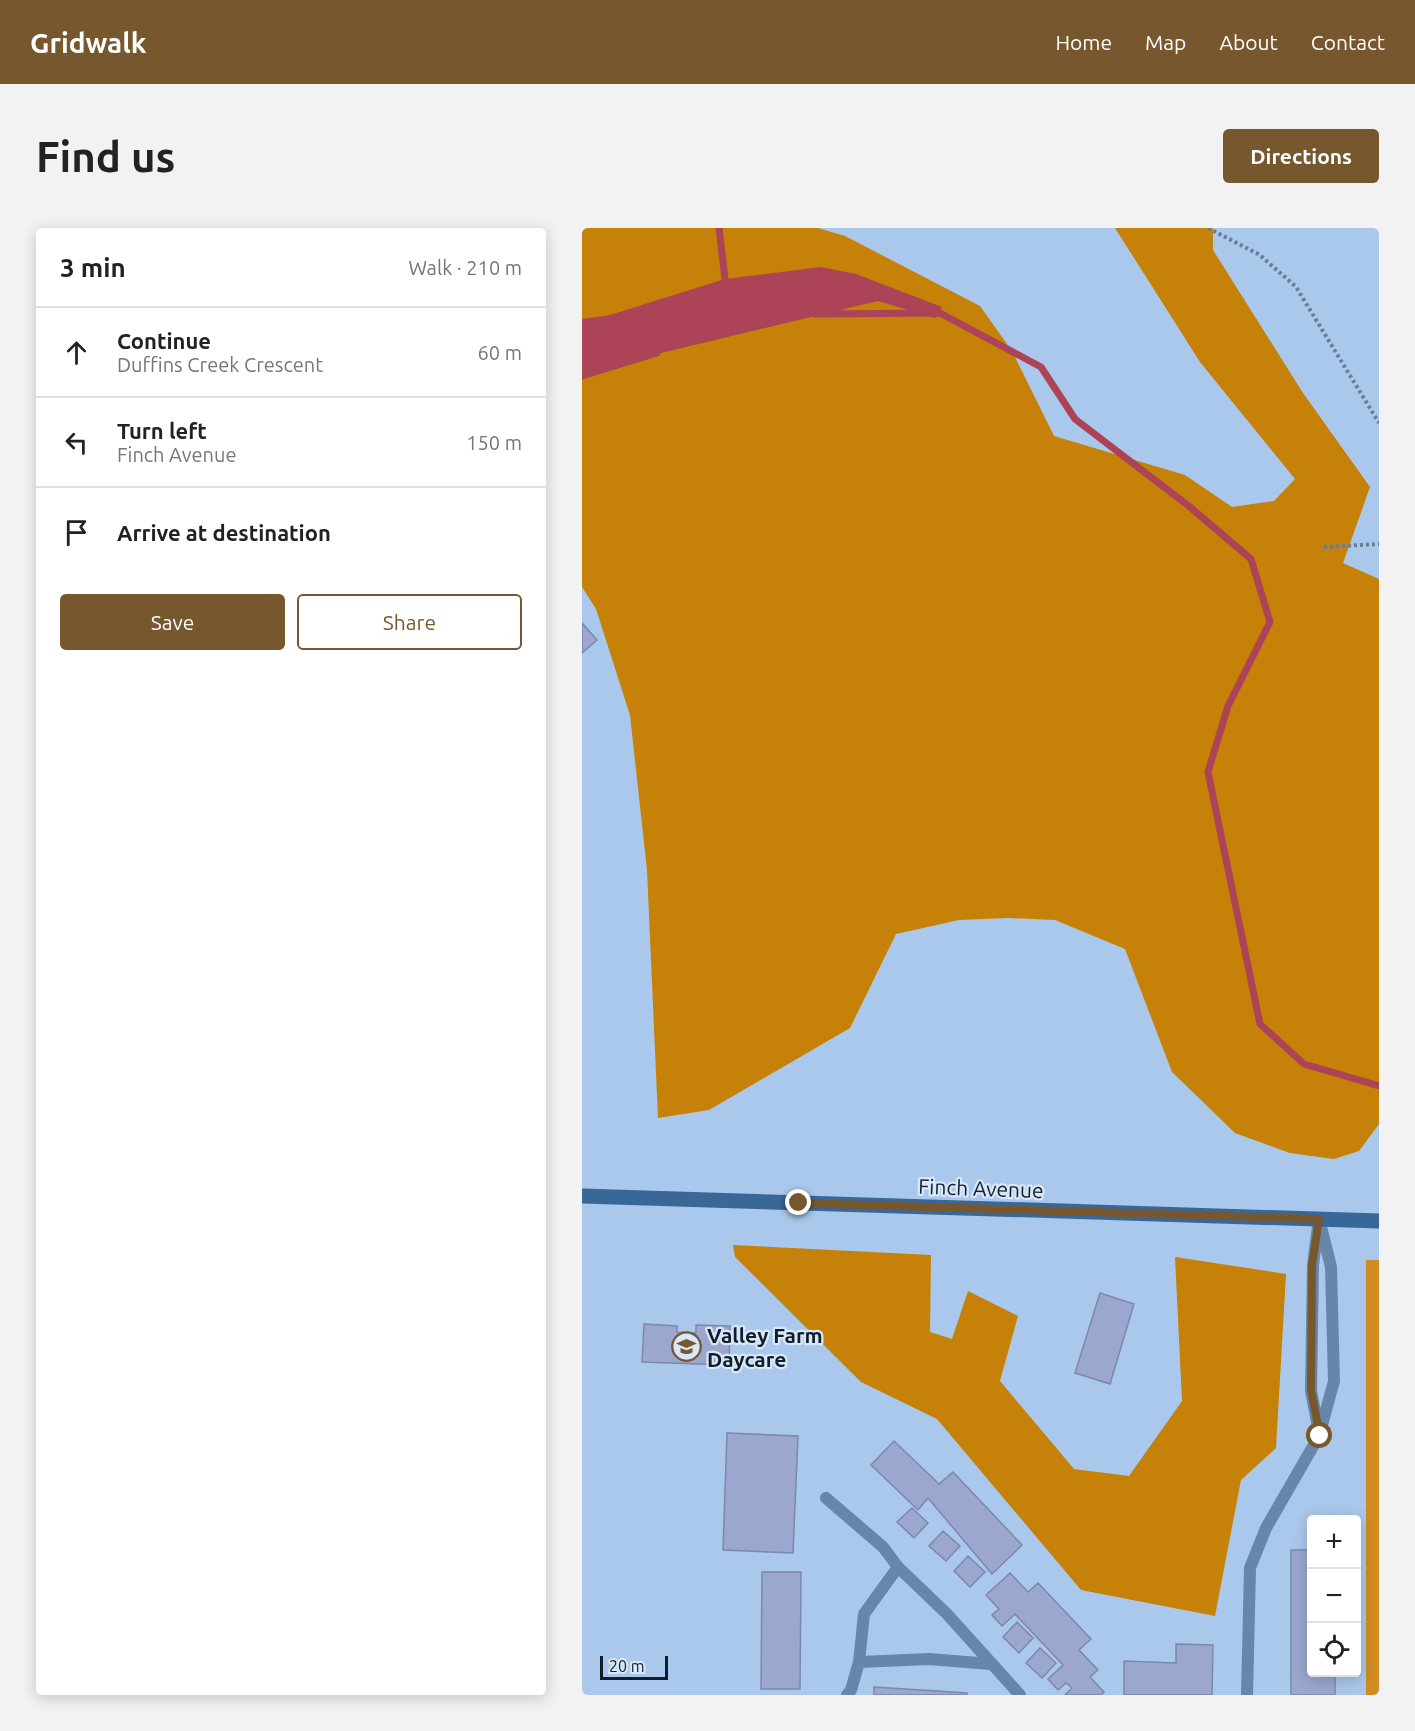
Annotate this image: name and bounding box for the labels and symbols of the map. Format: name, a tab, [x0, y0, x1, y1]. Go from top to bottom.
street label: Finch Avenue	[918, 1174, 1044, 1202]
route end	[785, 1189, 811, 1215]
place label: Valley Farm Daycare	[707, 1323, 823, 1371]
school or university icon: Valley Farm Daycare	[670, 1331, 702, 1363]
route start	[1306, 1422, 1332, 1448]
scale bar	[600, 1653, 668, 1680]

